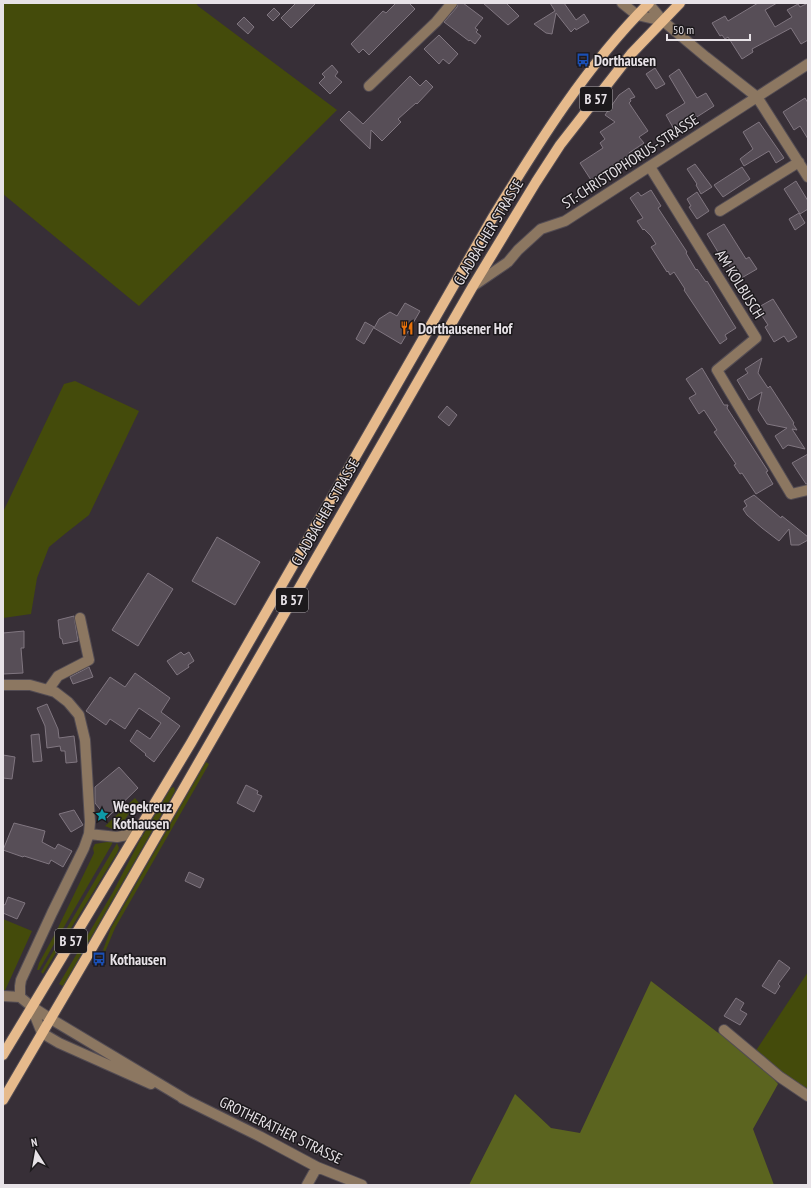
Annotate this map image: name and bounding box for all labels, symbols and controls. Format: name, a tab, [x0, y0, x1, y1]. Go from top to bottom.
scale bar	[667, 16, 750, 42]
text: 50 m	[673, 22, 694, 37]
place label: Dorthausen	[594, 51, 656, 70]
bus stop icon: Dorthausen	[575, 52, 591, 68]
road number: B 57	[580, 87, 612, 111]
street label: ST.-CHRISTOPHORUS-STRASSE	[558, 110, 702, 212]
street label: GLADBACHER STRASSE	[449, 175, 527, 289]
street label: AM KOLBUSCH	[711, 246, 769, 322]
place label: Dorthausener Hof	[418, 319, 513, 338]
restaurant icon: Dorthausener Hof	[399, 320, 415, 336]
street label: GLADBACHER STRASSE	[287, 455, 363, 569]
road number: B 57	[276, 588, 308, 612]
place label: Wegekreuz Kothausen	[112, 797, 172, 833]
place icon: Wegekreuz Kothausen	[94, 807, 110, 823]
road number: B 57	[55, 929, 87, 953]
place label: Kothausen	[110, 950, 167, 969]
bus stop icon: Kothausen	[91, 951, 107, 967]
street label: GROTHERATHER STRASSE	[217, 1092, 345, 1168]
north arrow	[16, 1132, 56, 1172]
text: N	[30, 1135, 38, 1150]

